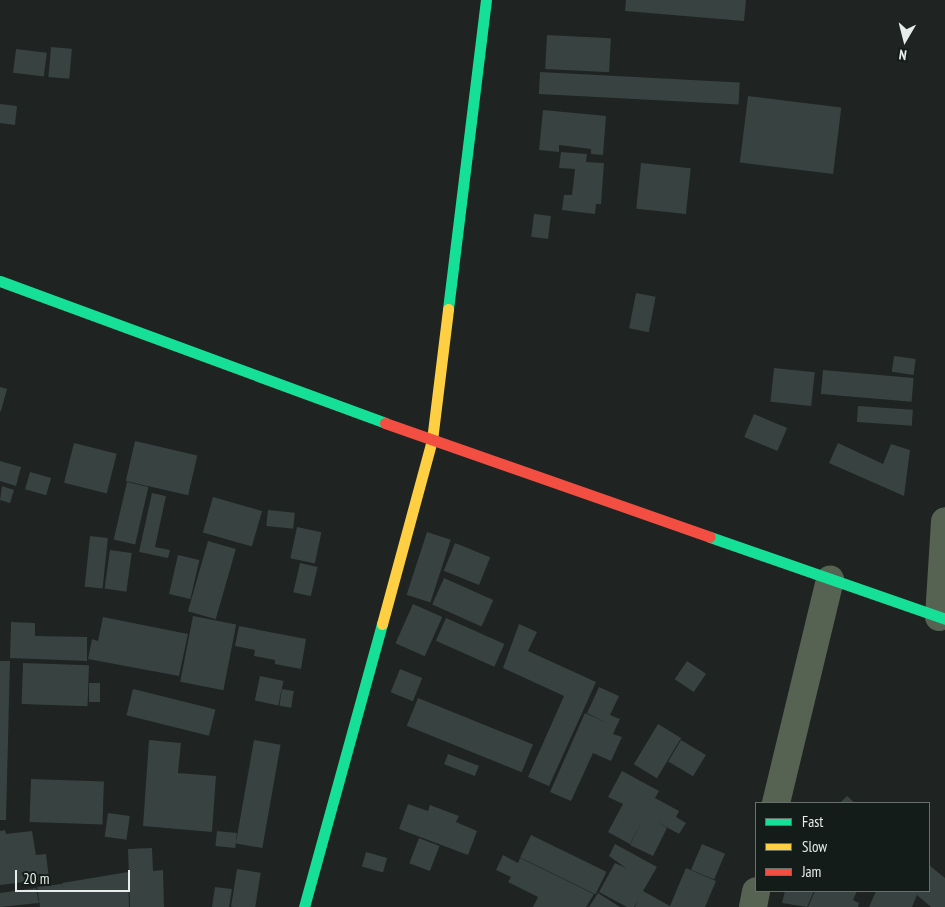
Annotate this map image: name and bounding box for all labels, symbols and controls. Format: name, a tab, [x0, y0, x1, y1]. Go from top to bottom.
north arrow	[880, 15, 930, 65]
text: N	[898, 45, 908, 64]
legend	[755, 802, 930, 892]
text: Fast	[802, 812, 823, 831]
text: Slow	[802, 837, 827, 856]
scale bar	[18, 860, 132, 892]
text: Jam	[802, 862, 821, 881]
text: 20 m	[23, 869, 49, 888]

